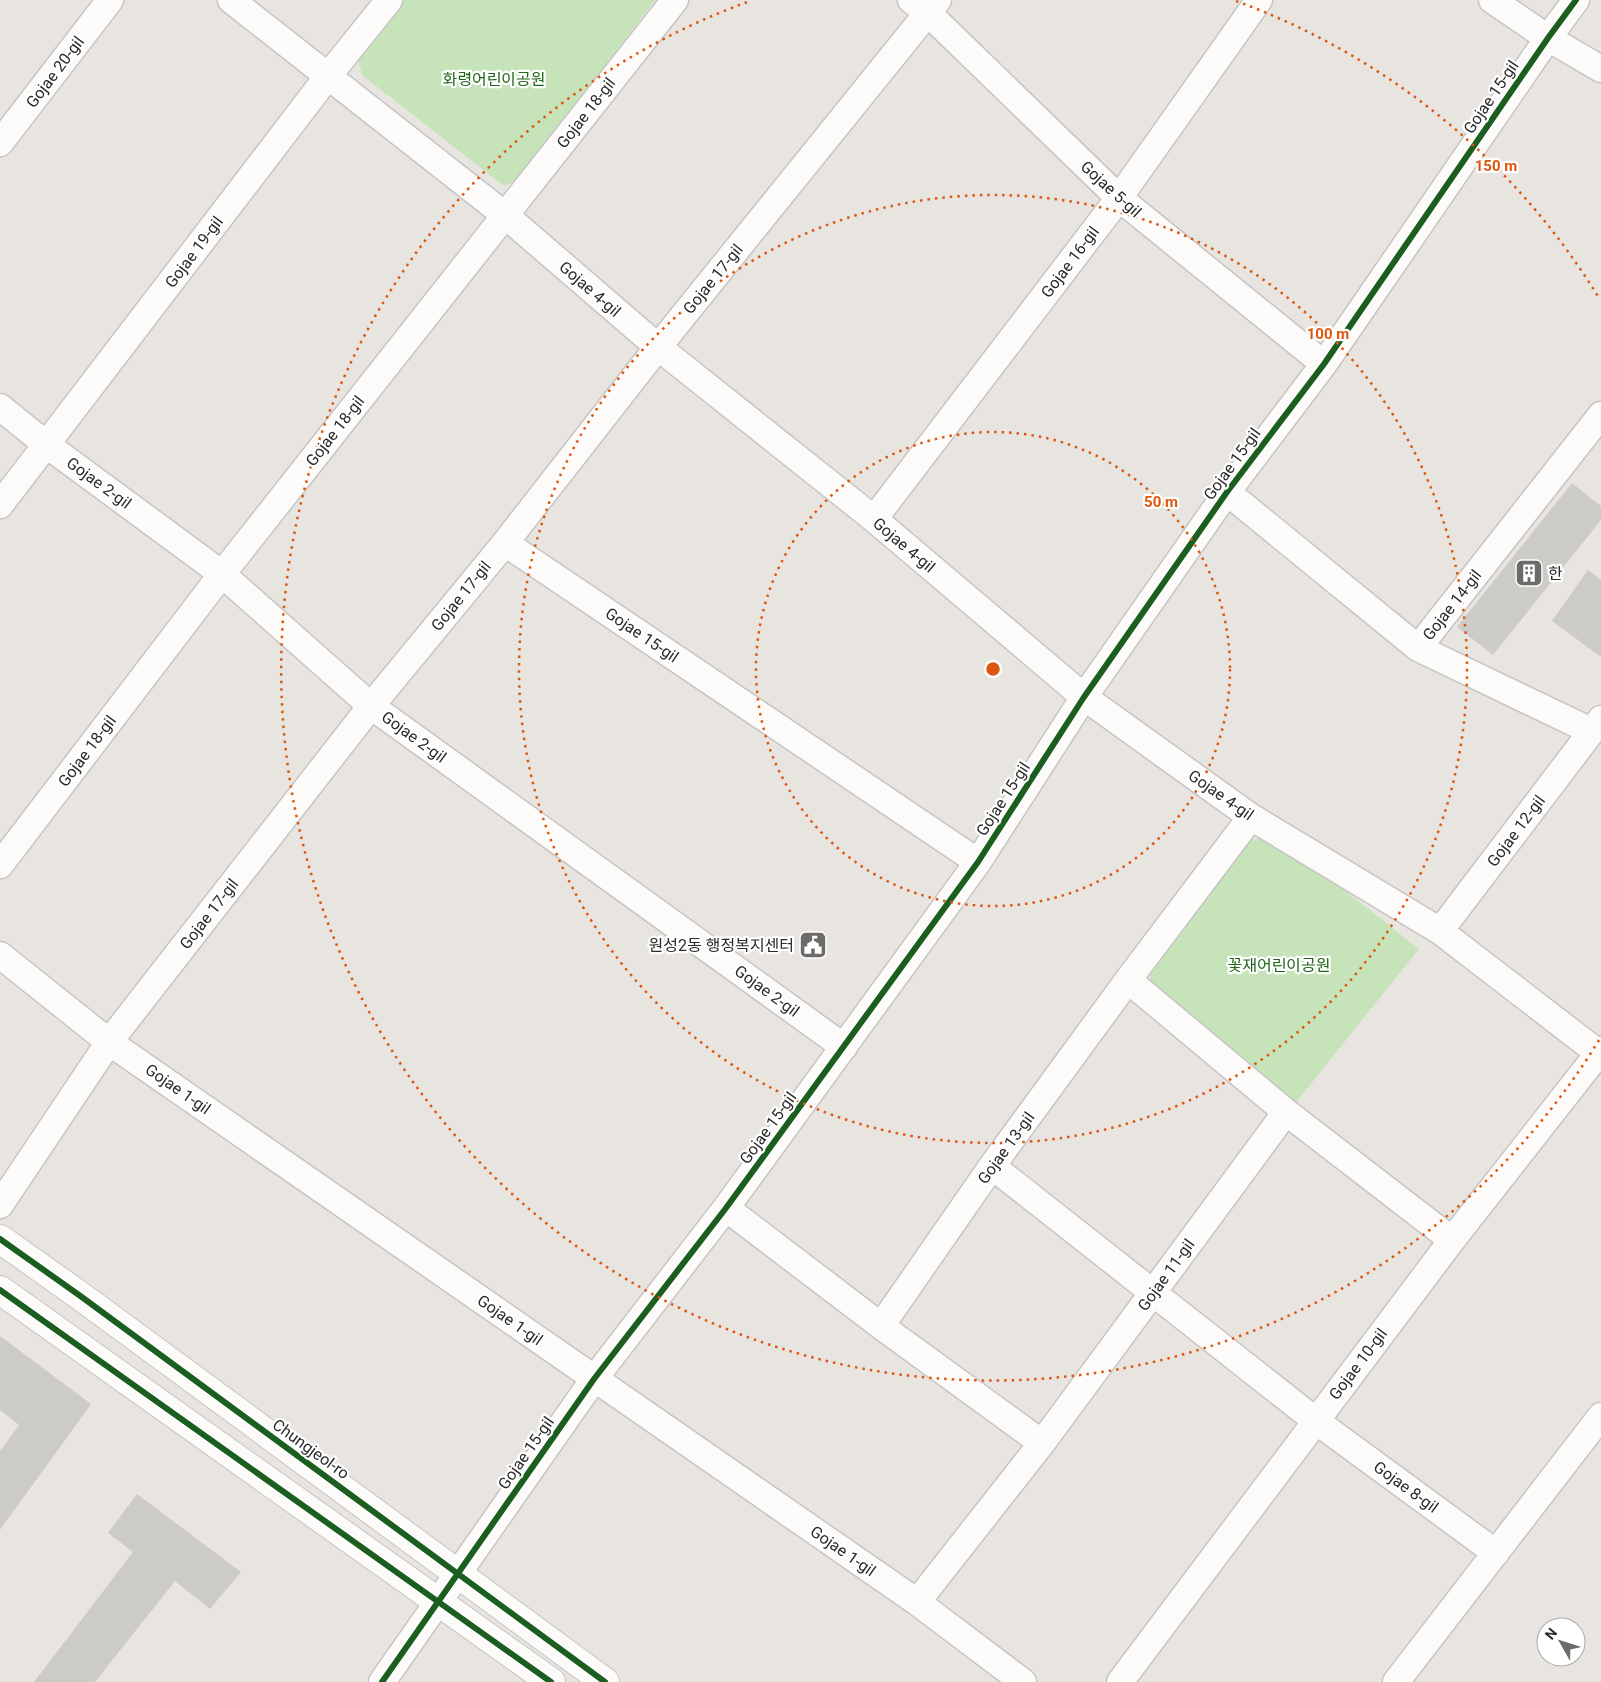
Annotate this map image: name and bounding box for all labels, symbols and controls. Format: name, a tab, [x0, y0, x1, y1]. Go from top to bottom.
street label: Gojae 20-gil	[22, 33, 88, 111]
street label: Gojae 15-gil	[1460, 57, 1522, 137]
park label: 화령어린이공원	[442, 70, 546, 89]
street label: Gojae 18-gil	[553, 74, 619, 152]
street label: Gojae 5-gil	[1077, 157, 1145, 221]
text: 150 m	[1475, 157, 1517, 175]
street label: Gojae 19-gil	[161, 213, 227, 291]
street label: Gojae 16-gil	[1037, 223, 1103, 301]
street label: Gojae 17-gil	[679, 240, 747, 318]
street label: Gojae 4-gil	[555, 257, 625, 321]
text: 100 m	[1307, 325, 1349, 343]
street label: Gojae 18-gil	[302, 392, 368, 470]
street label: Gojae 15-gil	[1200, 424, 1264, 504]
street label: Gojae 2-gil	[63, 453, 135, 513]
text: 50 m	[1144, 493, 1178, 511]
street label: Gojae 4-gil	[869, 514, 939, 576]
street label: Gojae 17-gil	[427, 557, 495, 635]
building icon: 한	[1514, 558, 1544, 588]
place label: 한	[1548, 564, 1563, 583]
street label: Gojae 14-gil	[1419, 566, 1485, 644]
street label: Gojae 15-gil	[602, 604, 682, 666]
centre of rings	[984, 660, 1002, 678]
street label: Gojae 2-gil	[378, 707, 450, 767]
street label: Gojae 18-gil	[54, 712, 120, 790]
street label: Gojae 15-gil	[972, 759, 1034, 839]
street label: Gojae 4-gil	[1185, 766, 1257, 824]
street label: Gojae 12-gil	[1483, 792, 1549, 870]
street label: Gojae 17-gil	[176, 875, 242, 953]
public building icon: 원성2동 행정복지센터	[798, 930, 828, 960]
place label: 원성2동 행정복지센터	[649, 936, 794, 955]
park label: 꽃재어린이공원	[1227, 956, 1331, 975]
street label: Gojae 2-gil	[731, 961, 803, 1021]
street label: Gojae 1-gil	[142, 1060, 214, 1118]
street label: Gojae 15-gil	[736, 1088, 800, 1168]
street label: Gojae 13-gil	[974, 1108, 1038, 1188]
street label: Gojae 11-gil	[1134, 1235, 1198, 1315]
street label: Gojae 1-gil	[474, 1291, 546, 1349]
street label: Gojae 10-gil	[1325, 1325, 1391, 1403]
street label: Gojae 15-gil	[494, 1413, 558, 1493]
street label: Chungjeol-ro	[269, 1415, 353, 1483]
street label: Gojae 8-gil	[1370, 1457, 1442, 1517]
street label: Gojae 1-gil	[807, 1522, 879, 1580]
north arrow	[1536, 1617, 1586, 1667]
text: N	[1542, 1625, 1560, 1643]

